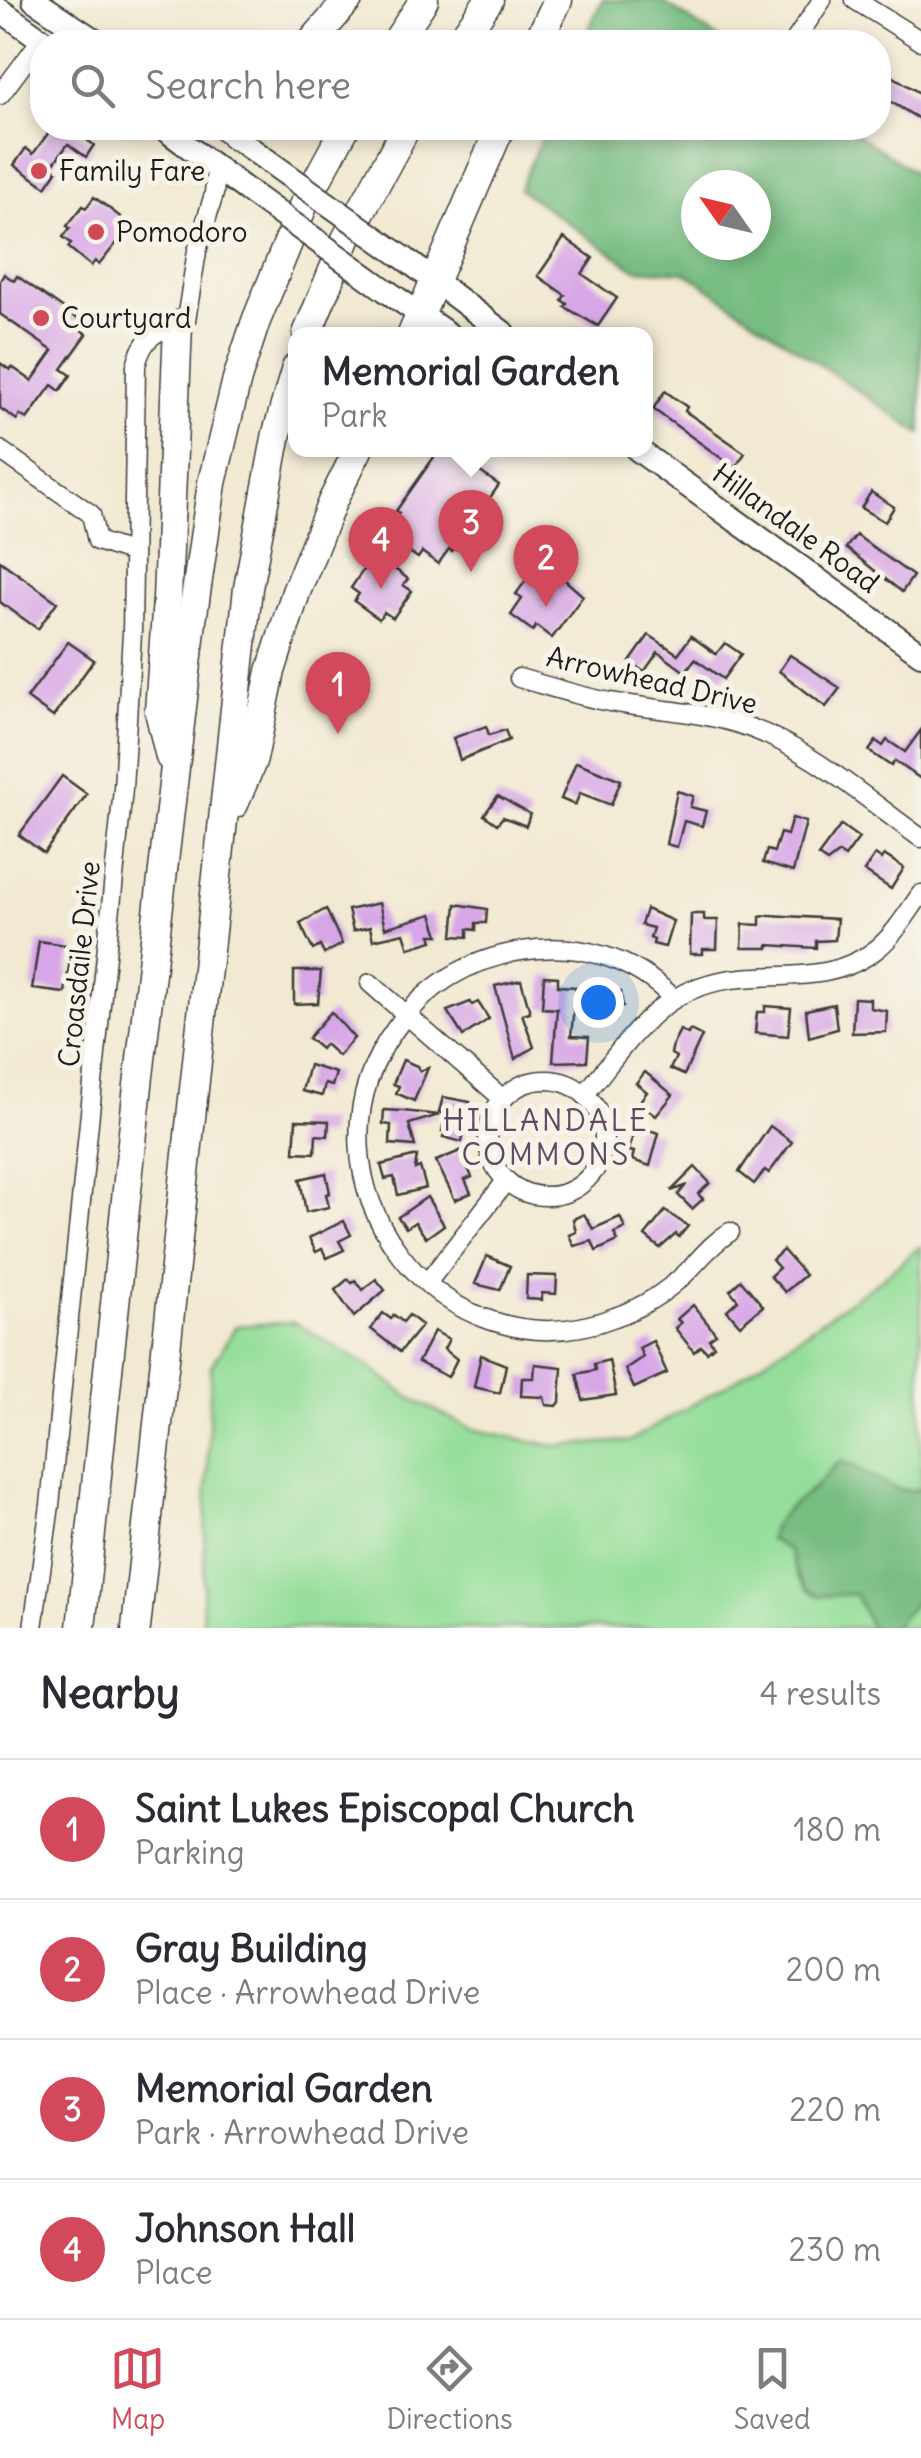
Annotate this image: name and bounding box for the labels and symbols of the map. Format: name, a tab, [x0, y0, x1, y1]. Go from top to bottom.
place label: Family Fare	[59, 153, 205, 189]
marker: Family Fare	[28, 160, 50, 182]
north arrow	[681, 170, 771, 260]
place label: Pomodoro	[116, 214, 247, 250]
marker: Pomodoro	[85, 221, 107, 243]
place label: Courtyard	[61, 300, 192, 336]
marker: Courtyard	[30, 307, 52, 329]
street label: Hillandale Road	[706, 455, 886, 601]
pin: 3	[438, 490, 504, 572]
pin: 4	[348, 506, 414, 589]
pin: 2	[514, 524, 578, 607]
street label: Arrowhead Drive	[543, 638, 761, 722]
pin: 1	[306, 652, 370, 734]
street label: Croasdaile Drive	[50, 859, 108, 1069]
your location	[573, 977, 624, 1028]
district label: HILLANDALE COMMONS	[443, 1101, 649, 1173]

